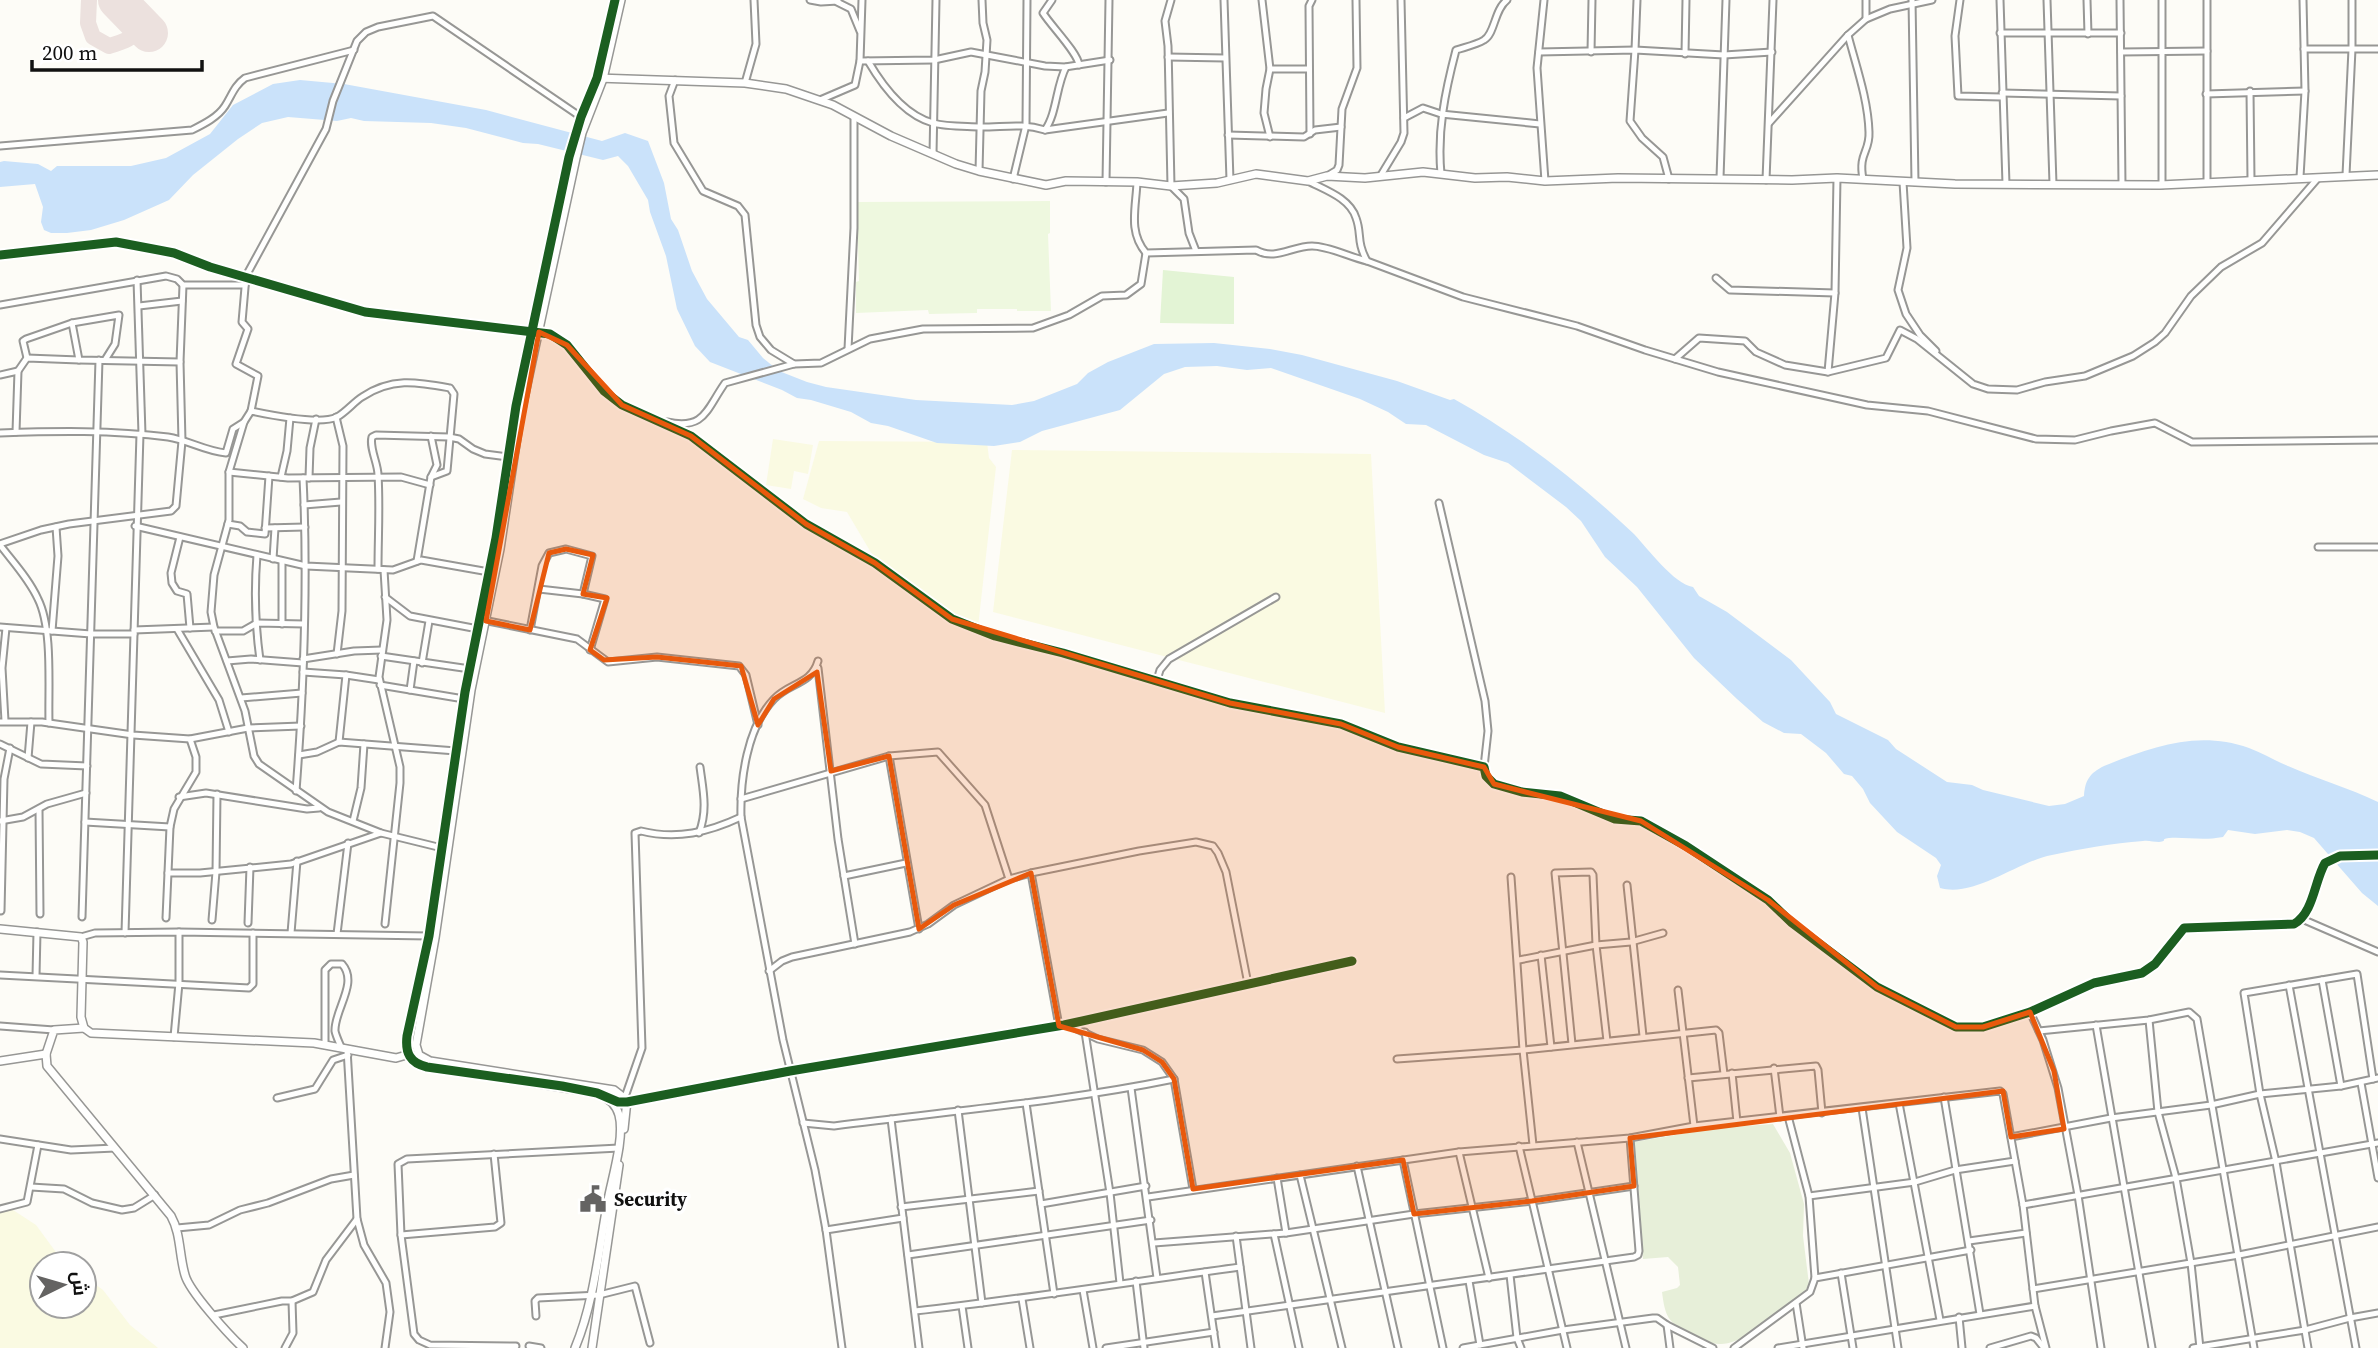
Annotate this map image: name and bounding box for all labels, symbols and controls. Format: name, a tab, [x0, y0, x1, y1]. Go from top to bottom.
scale bar	[32, 28, 201, 72]
text: 200 m	[42, 38, 97, 67]
public building icon: Security	[578, 1184, 608, 1214]
place label: Security	[614, 1186, 688, 1212]
north arrow	[28, 1250, 98, 1320]
text: ش	[66, 1270, 94, 1297]

